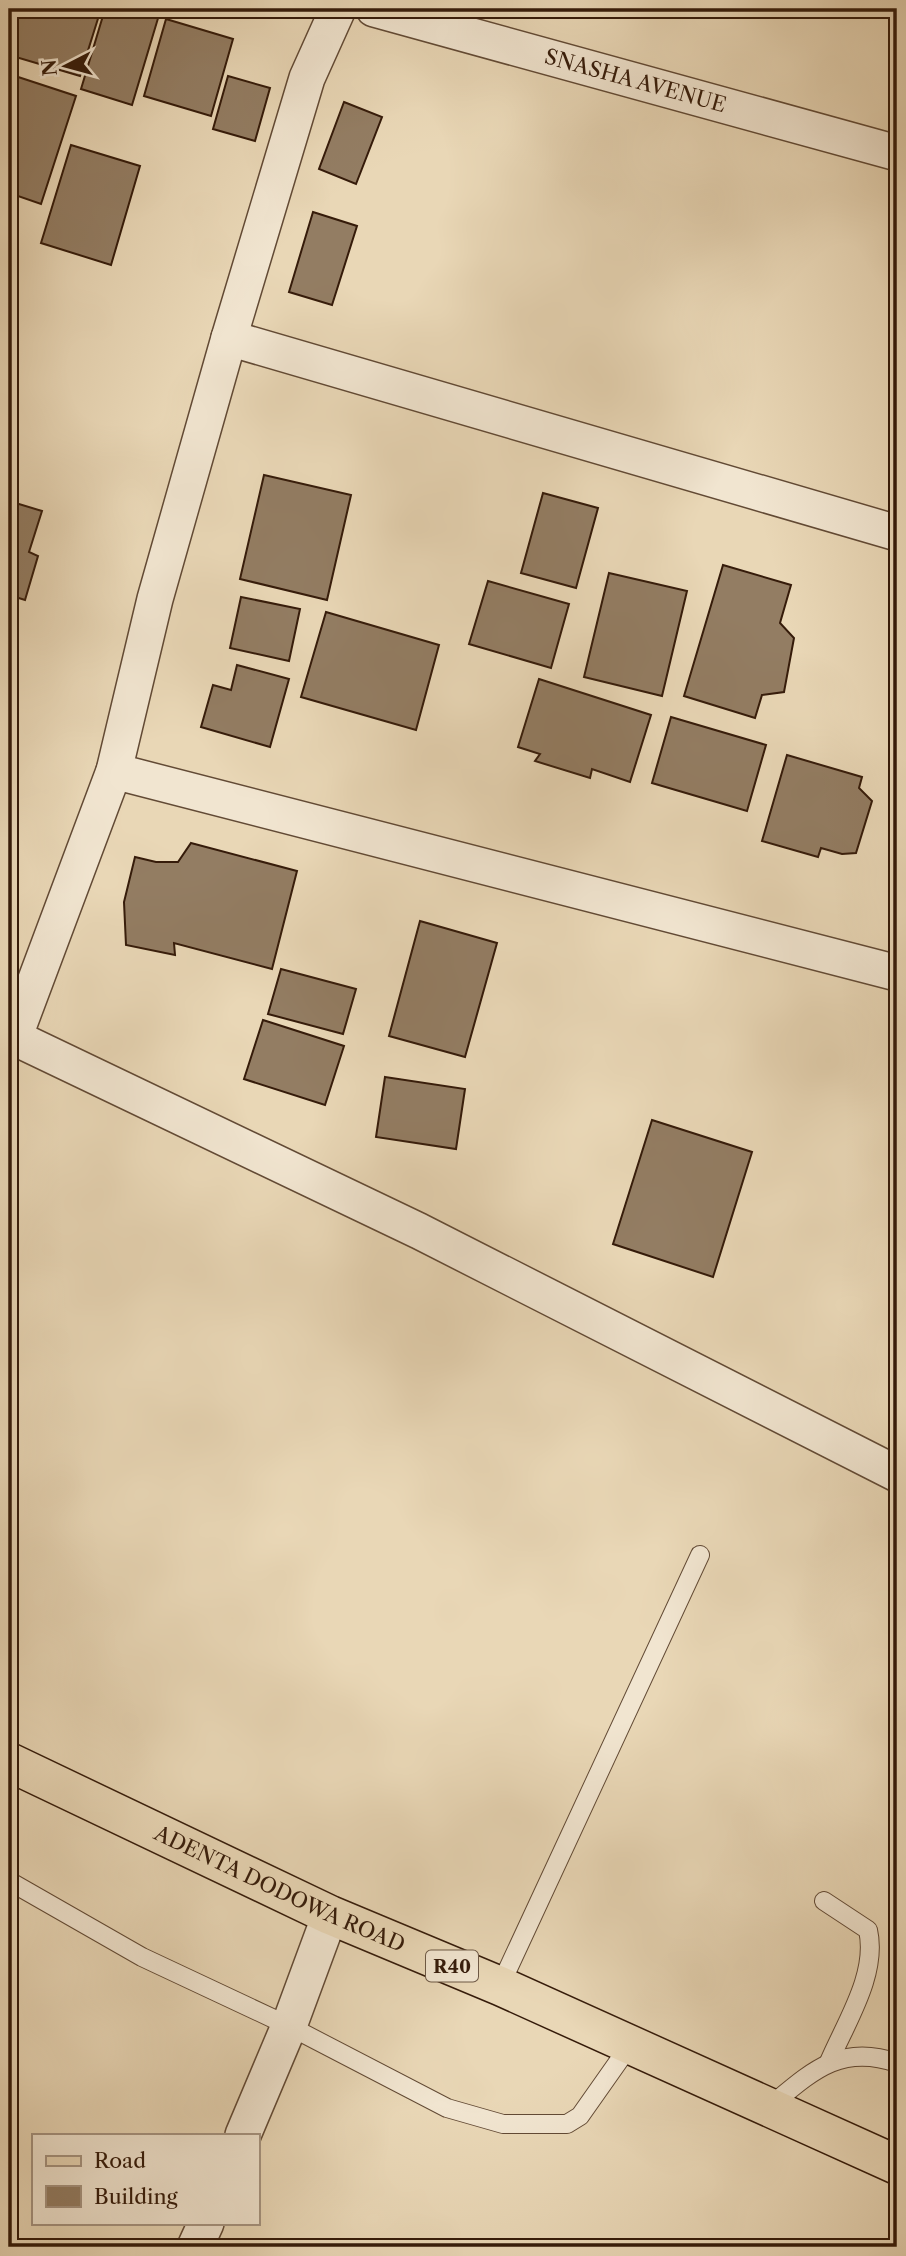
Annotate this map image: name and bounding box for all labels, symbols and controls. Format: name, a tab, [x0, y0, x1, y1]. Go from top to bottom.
north arrow	[32, 32, 102, 102]
street label: SNASHA AVENUE	[542, 44, 729, 117]
text: N	[37, 58, 62, 77]
street label: ADENTA DODOWA ROAD	[150, 1820, 409, 1957]
road number: R40	[426, 1950, 478, 1982]
legend	[32, 2134, 259, 2224]
text: Road	[94, 2148, 146, 2173]
text: Building	[94, 2184, 179, 2209]

